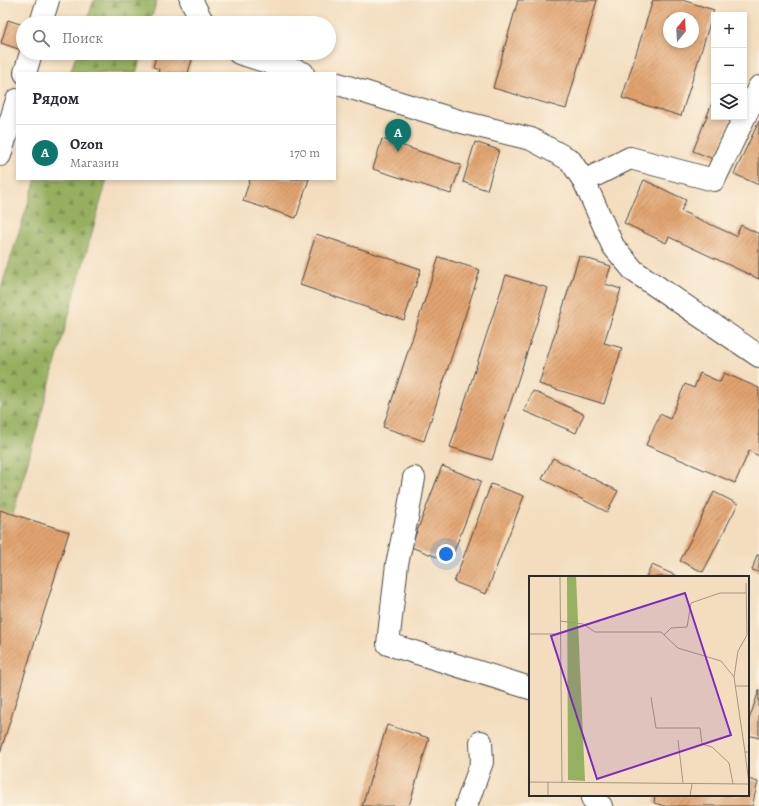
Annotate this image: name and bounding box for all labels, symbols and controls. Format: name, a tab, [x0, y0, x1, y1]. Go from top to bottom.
north arrow	[663, 12, 699, 48]
map controls	[711, 12, 747, 120]
button: +	[711, 12, 747, 48]
search box	[16, 16, 336, 60]
icon: search	[30, 27, 52, 49]
text: Поиск	[62, 28, 103, 48]
button: −	[711, 48, 747, 84]
button: layers	[711, 84, 747, 120]
text: Рядом	[32, 87, 79, 110]
pin: A	[385, 119, 411, 152]
text: Ozon	[70, 134, 103, 154]
text: A	[41, 144, 49, 161]
text: 170 m	[290, 144, 320, 161]
text: Магазин	[70, 154, 119, 171]
your location	[436, 544, 456, 564]
inset map	[529, 576, 749, 796]

